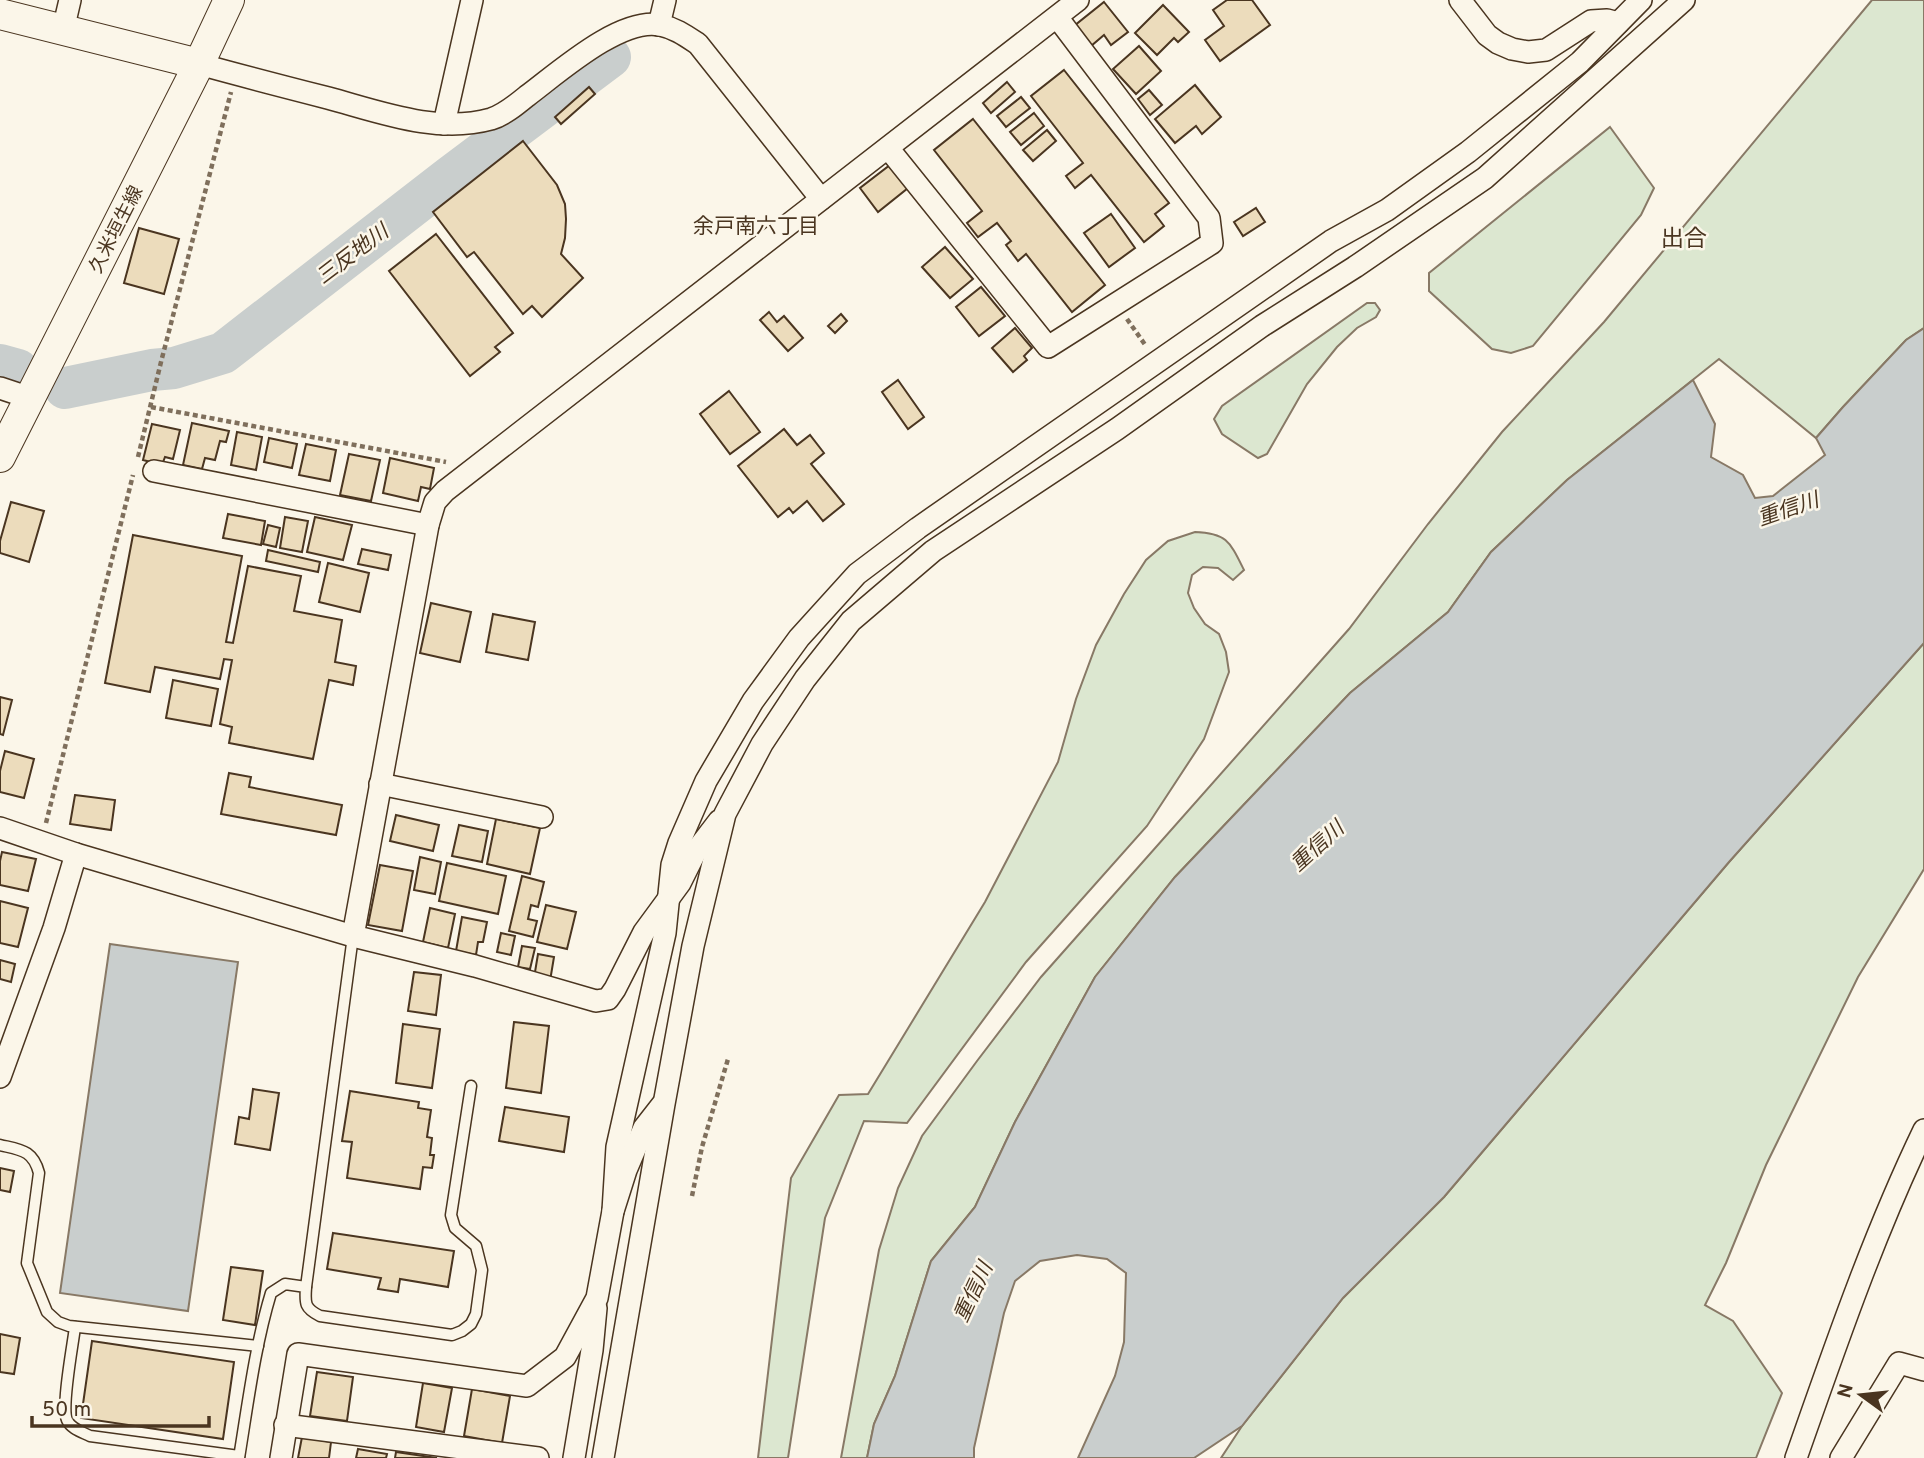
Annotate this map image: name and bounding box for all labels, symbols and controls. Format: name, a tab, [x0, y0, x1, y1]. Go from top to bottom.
street label: 久米垣生線	[85, 182, 149, 278]
district label: 余戸南六丁目	[693, 214, 819, 241]
water label: 三反地川	[311, 218, 396, 291]
district label: 出合	[1661, 226, 1707, 255]
water label: 重信川	[1754, 487, 1825, 533]
water label: 重信川	[1286, 815, 1352, 878]
water label: 重信川	[949, 1257, 1001, 1327]
north arrow	[1826, 1360, 1896, 1430]
text: N	[1833, 1381, 1860, 1401]
scale bar	[32, 1384, 208, 1428]
text: 50 m	[42, 1397, 91, 1424]

